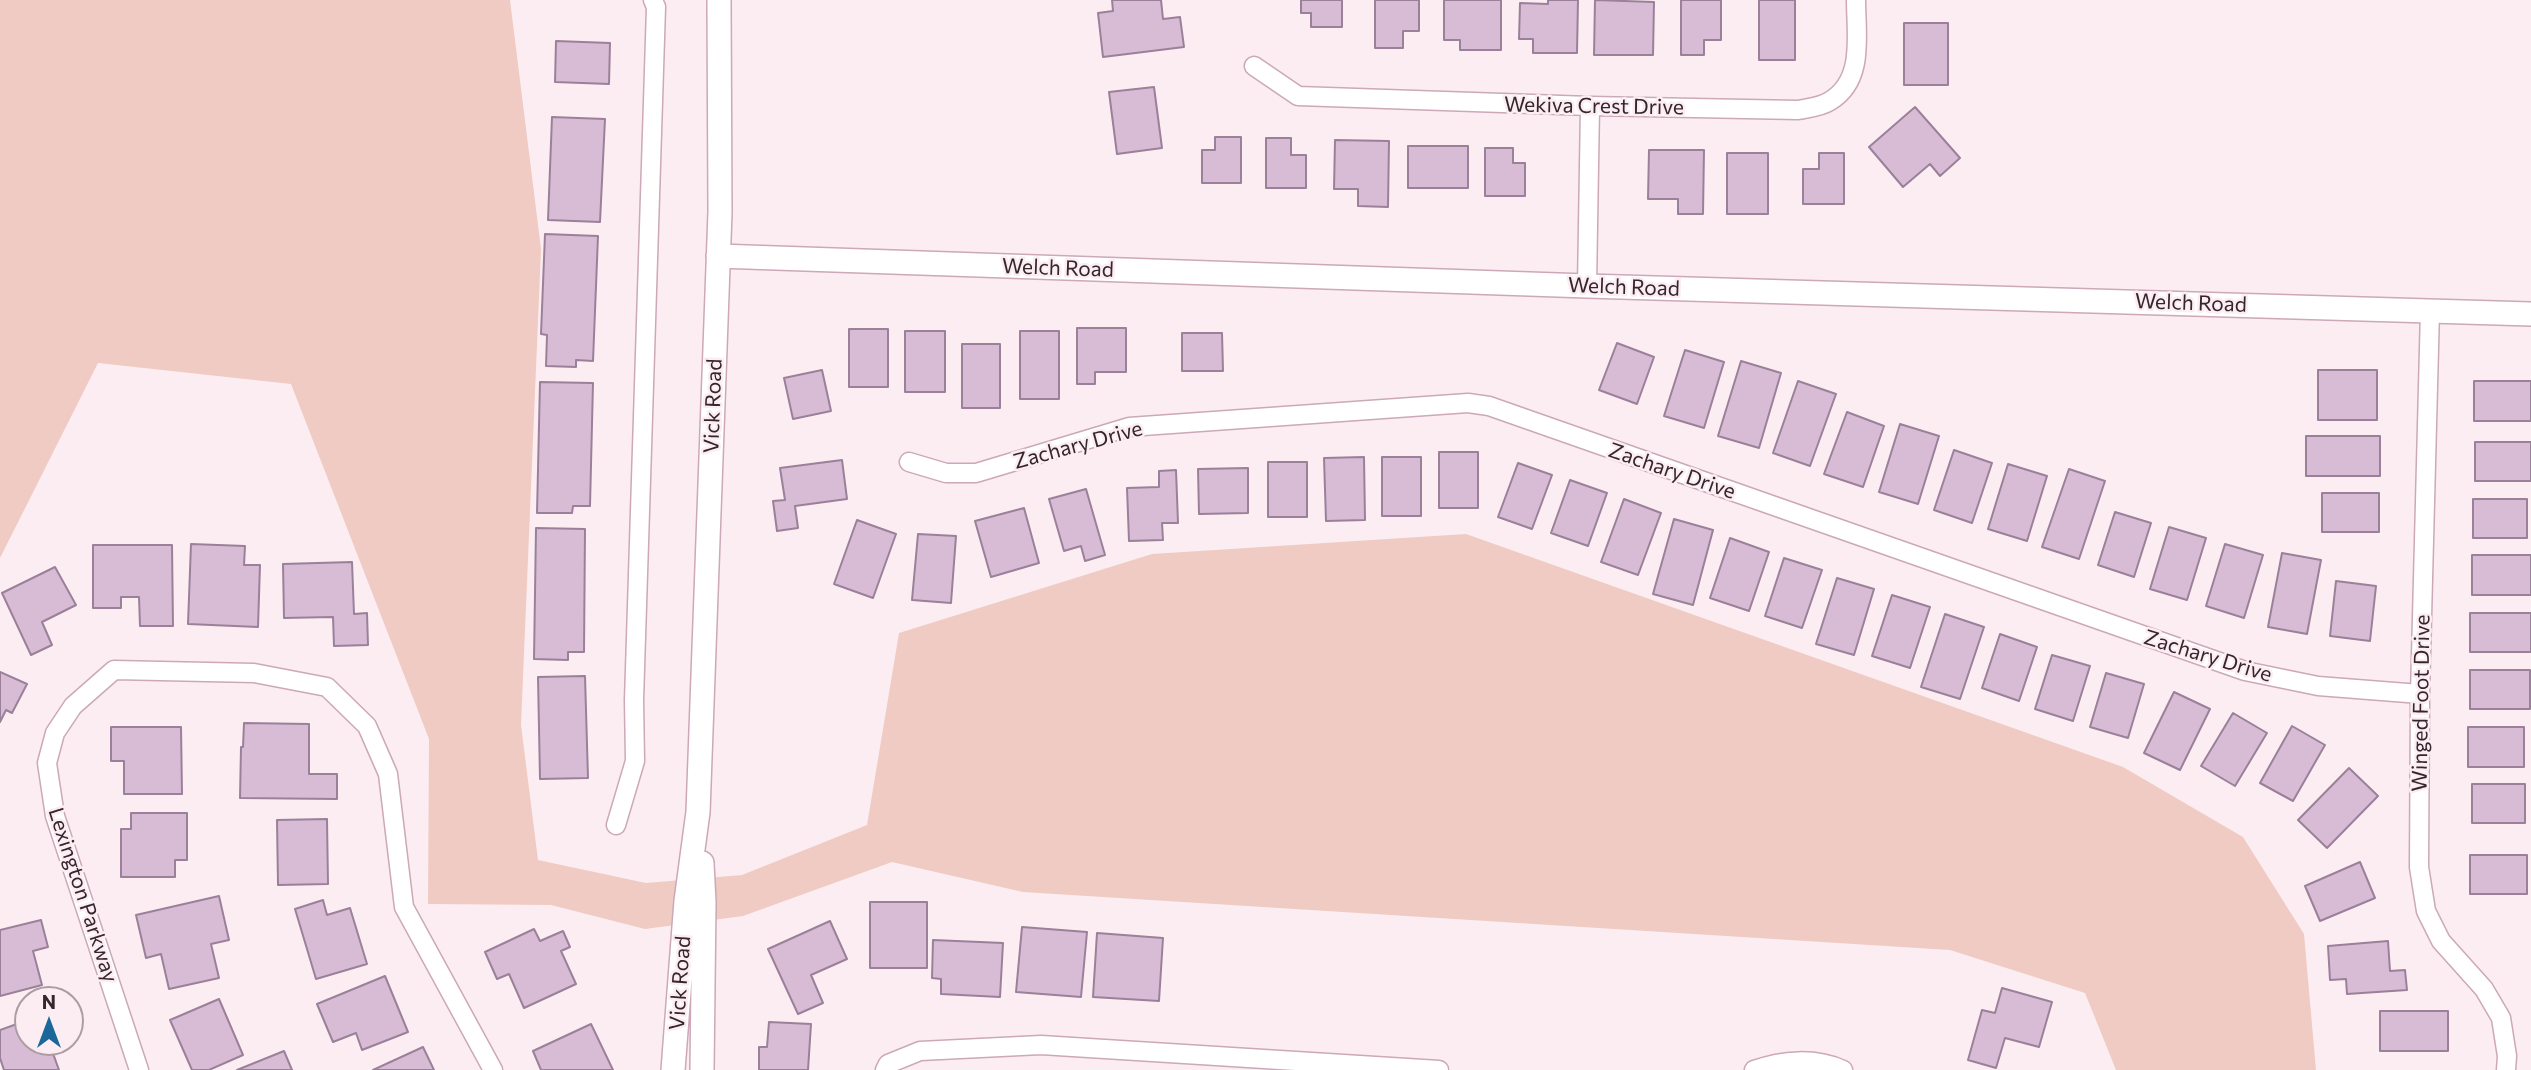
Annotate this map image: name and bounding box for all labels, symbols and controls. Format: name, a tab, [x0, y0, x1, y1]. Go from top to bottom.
street label: Wekiva Crest Drive	[1504, 92, 1684, 120]
street label: Welch Road	[1002, 253, 1114, 283]
street label: Welch Road	[1568, 272, 1680, 302]
street label: Welch Road	[2135, 288, 2247, 318]
street label: Vick Road	[699, 358, 727, 454]
street label: Zachary Drive	[1011, 416, 1145, 474]
street label: Zachary Drive	[1605, 438, 1739, 504]
street label: Winged Foot Drive	[2407, 614, 2435, 792]
street label: Zachary Drive	[2141, 625, 2275, 687]
street label: Lexington Parkway	[43, 804, 123, 986]
street label: Vick Road	[664, 935, 696, 1031]
north arrow	[14, 986, 84, 1056]
text: N	[42, 990, 56, 1013]

